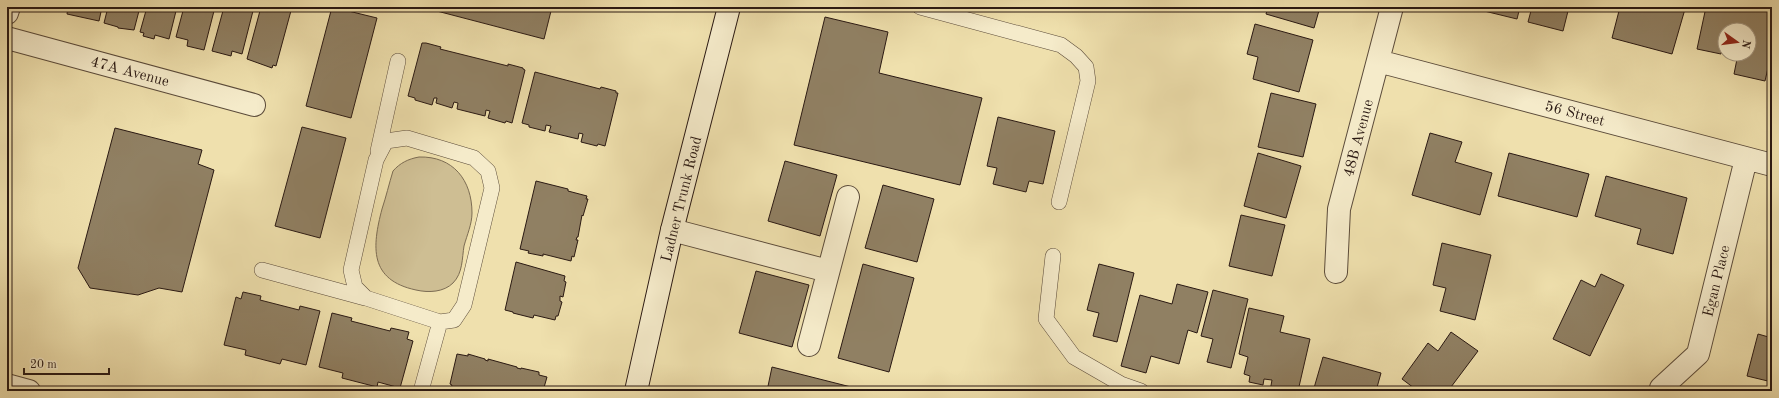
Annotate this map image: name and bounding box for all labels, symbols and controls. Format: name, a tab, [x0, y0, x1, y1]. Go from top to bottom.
north arrow	[1717, 22, 1757, 62]
text: N	[1739, 39, 1752, 50]
street label: 47A Avenue	[89, 55, 171, 90]
street label: 48B Avenue	[1342, 98, 1377, 179]
street label: 56 Street	[1543, 99, 1606, 130]
street label: Ladner Trunk Road	[660, 135, 705, 264]
street label: Egan Place	[1701, 244, 1734, 319]
scale bar	[24, 350, 109, 376]
text: 20 m	[30, 359, 57, 371]

